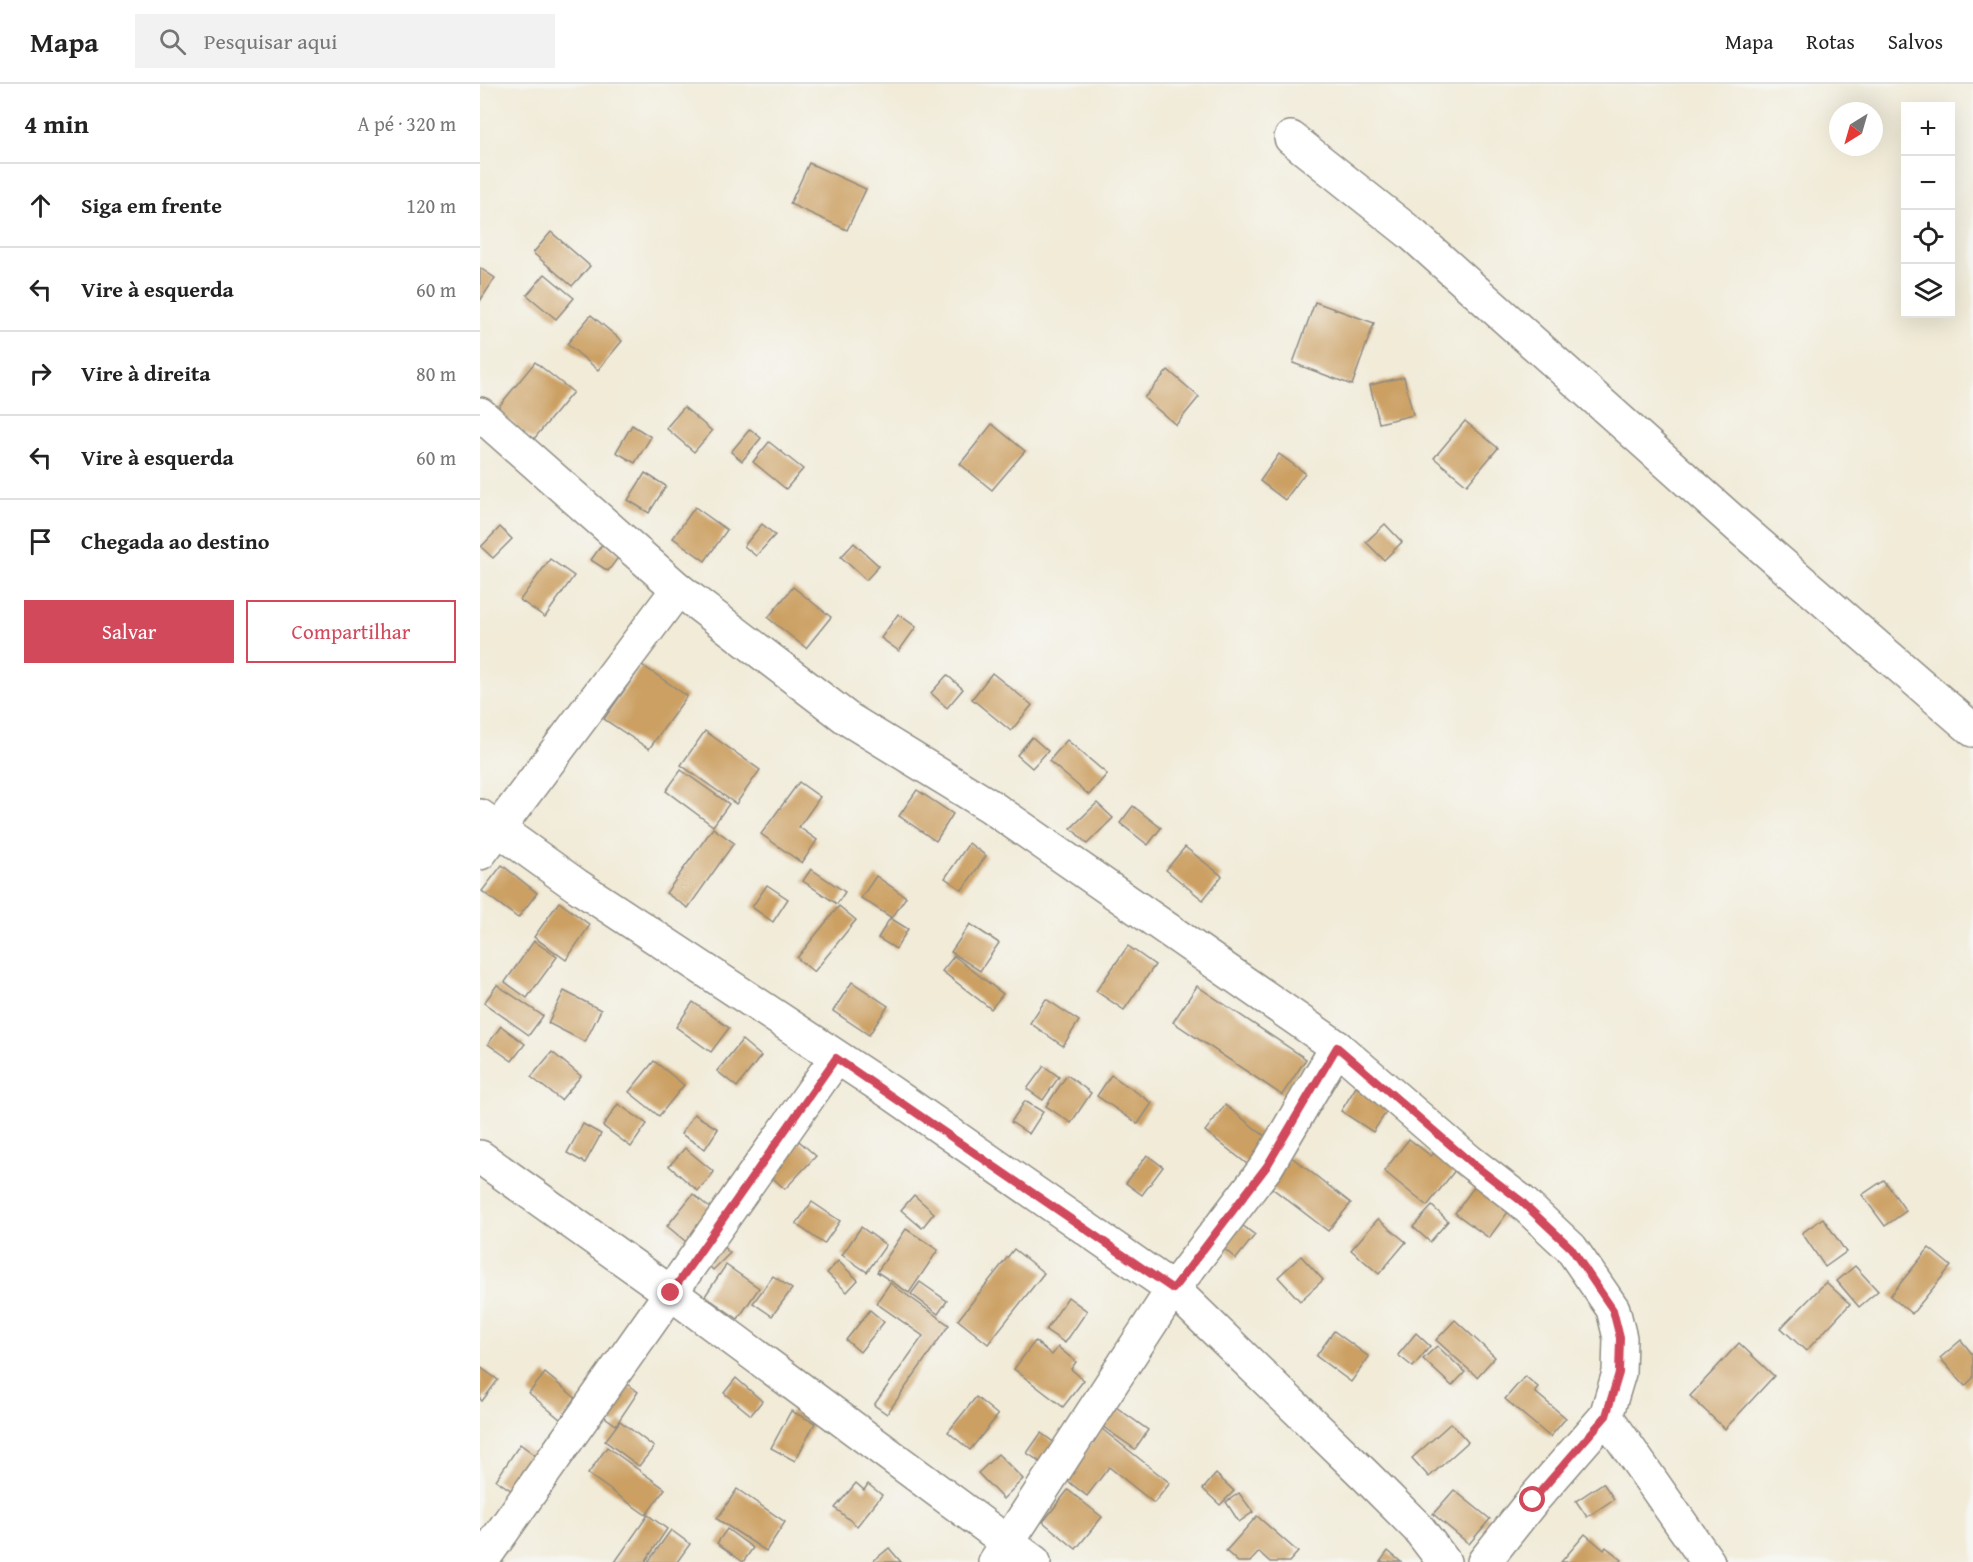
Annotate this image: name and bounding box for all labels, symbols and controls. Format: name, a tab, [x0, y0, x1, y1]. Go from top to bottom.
search box	[135, 14, 555, 68]
text: Mapa	[30, 21, 99, 62]
icon: search	[156, 25, 189, 58]
text: Pesquisar aqui	[204, 25, 337, 57]
text: Mapa	[1725, 26, 1773, 57]
text: Rotas	[1806, 26, 1855, 57]
text: Salvos	[1888, 26, 1943, 57]
north arrow	[1829, 102, 1883, 156]
map controls	[1901, 102, 1955, 318]
button: +	[1901, 102, 1955, 156]
text: 4 min	[24, 104, 89, 143]
text: A pé · 320 m	[358, 109, 456, 138]
button: −	[1901, 156, 1955, 210]
icon: ahead	[24, 189, 57, 222]
text: Siga em frente	[81, 189, 222, 221]
text: 120 m	[406, 191, 456, 220]
button: locate	[1901, 210, 1955, 264]
button: layers	[1901, 264, 1955, 318]
icon: left	[24, 273, 57, 306]
text: Vire à esquerda	[81, 273, 234, 305]
text: 60 m	[416, 275, 456, 304]
icon: right	[24, 357, 57, 390]
text: Vire à direita	[81, 357, 211, 389]
text: 80 m	[416, 359, 456, 388]
icon: left	[24, 441, 57, 474]
text: Vire à esquerda	[81, 441, 234, 473]
text: 60 m	[416, 443, 456, 472]
icon: arrive	[24, 525, 57, 558]
text: Chegada ao destino	[81, 525, 269, 557]
button: Salvar	[24, 600, 234, 663]
button: Compartilhar	[246, 600, 456, 663]
route end	[657, 1279, 683, 1305]
route start	[1519, 1486, 1545, 1512]

